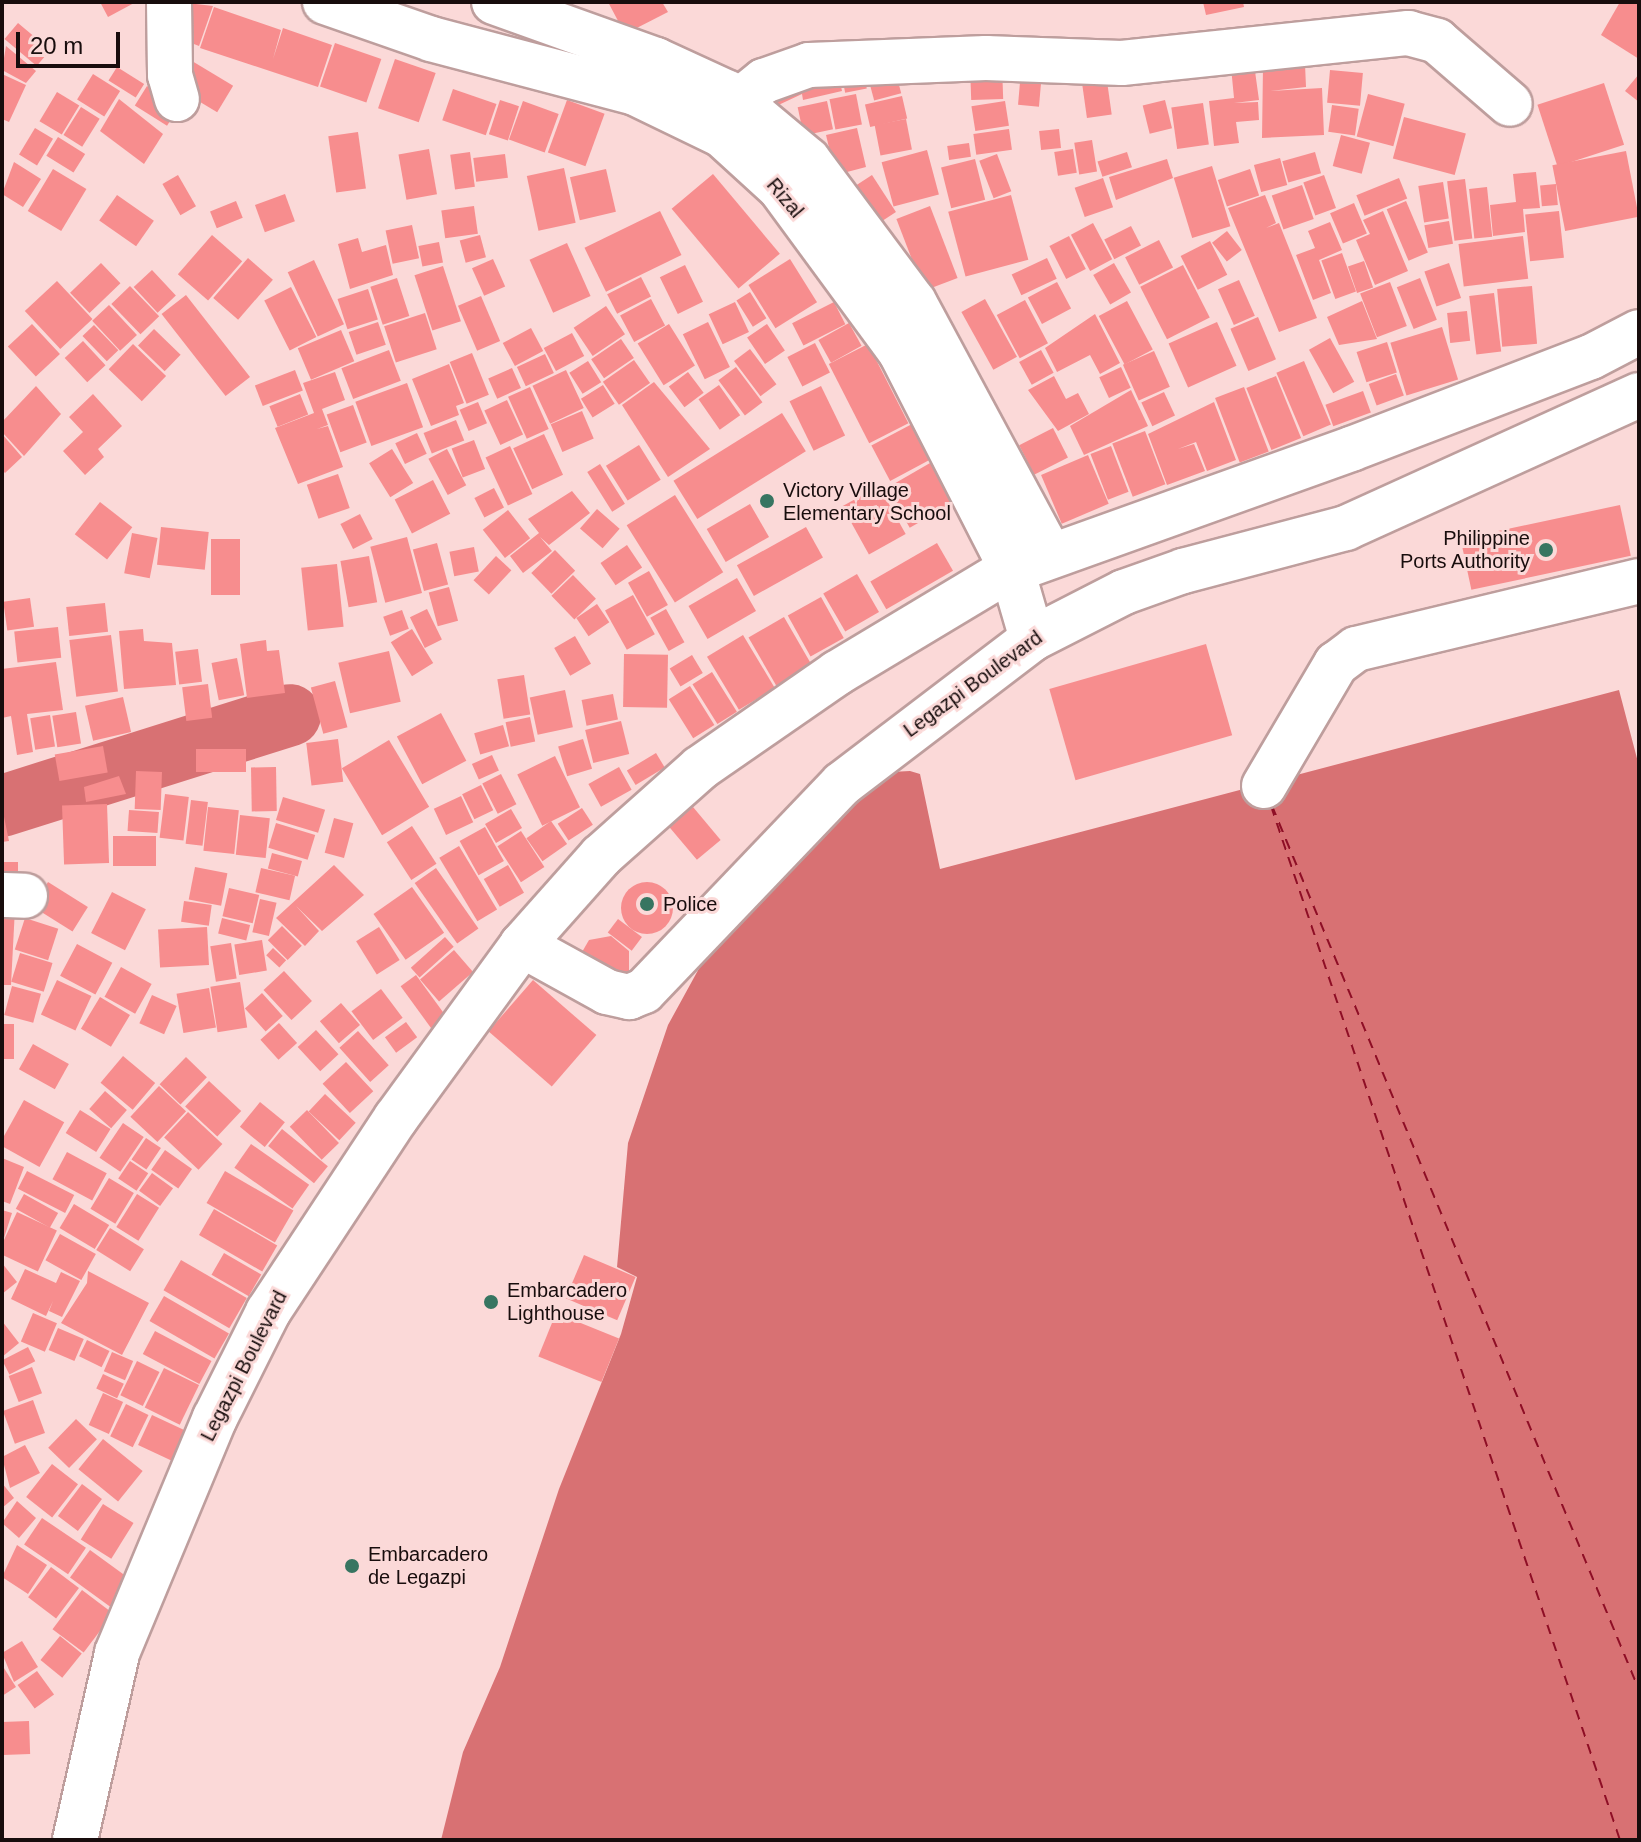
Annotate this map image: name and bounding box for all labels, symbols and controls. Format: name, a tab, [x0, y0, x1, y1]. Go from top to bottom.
scale bar	[20, 16, 124, 66]
text: 20 m	[30, 32, 83, 59]
street label: Rizal	[762, 173, 808, 223]
place label: Victory Village Elementary School	[783, 478, 951, 525]
marker: Victory Village Elementary School	[758, 492, 776, 510]
place label: Philippine Ports Authority	[1399, 526, 1530, 573]
marker: Philippine Ports Authority	[1537, 541, 1555, 559]
street label: Legazpi Boulevard	[899, 626, 1047, 742]
place label: Police	[663, 892, 717, 916]
marker: Police	[638, 895, 656, 913]
place label: Embarcadero Lighthouse	[507, 1278, 627, 1325]
street label: Legazpi Boulevard	[196, 1287, 292, 1445]
marker: Embarcadero Lighthouse	[482, 1293, 500, 1311]
place label: Embarcadero de Legazpi	[368, 1542, 488, 1589]
marker: Embarcadero de Legazpi	[343, 1557, 361, 1575]

